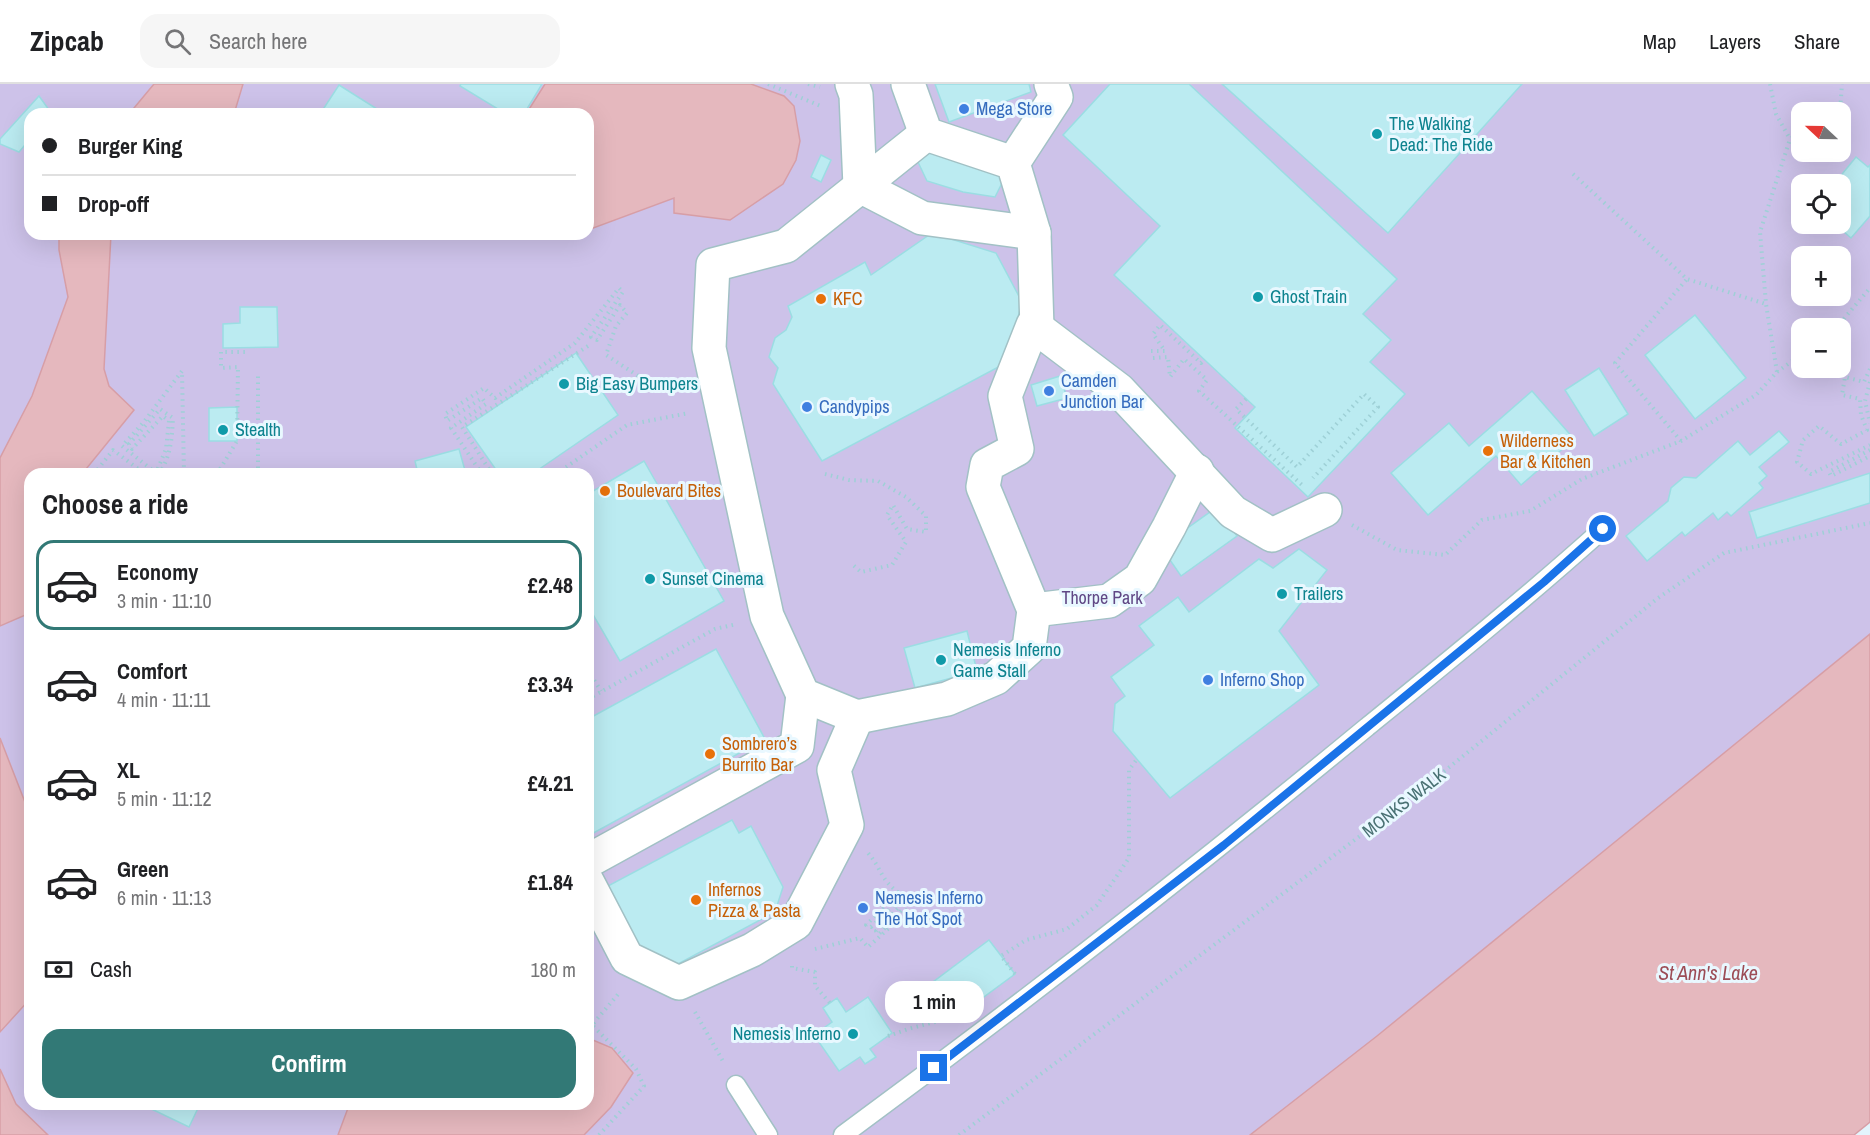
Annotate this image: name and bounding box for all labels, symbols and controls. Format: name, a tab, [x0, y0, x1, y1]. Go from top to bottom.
search box	[140, 14, 560, 68]
text: Zipcab	[30, 22, 104, 60]
icon: search	[161, 25, 194, 58]
text: Search here	[209, 26, 307, 56]
text: Map	[1643, 27, 1676, 56]
text: Layers	[1709, 27, 1761, 56]
text: Share	[1794, 27, 1840, 56]
place label: Mega Store	[976, 96, 1052, 121]
marker: Mega Store	[957, 102, 971, 116]
north arrow	[1791, 102, 1851, 162]
map controls	[1791, 102, 1851, 378]
place label: The Walking Dead: The Ride	[1389, 111, 1493, 157]
marker: The Walking Dead: The Ride	[1370, 127, 1384, 141]
text: Burger King	[78, 131, 182, 161]
button: locate	[1791, 174, 1851, 234]
text: Drop-off	[78, 189, 149, 219]
button: +	[1791, 246, 1851, 306]
place label: Ghost Train	[1270, 284, 1347, 309]
place label: KFC	[833, 286, 863, 311]
marker: Ghost Train	[1251, 290, 1265, 304]
marker: KFC	[814, 292, 828, 306]
button: −	[1791, 318, 1851, 378]
place label: Camden Junction Bar	[1061, 368, 1144, 414]
place label: Big Easy Bumpers	[576, 371, 698, 396]
marker: Big Easy Bumpers	[557, 377, 571, 391]
marker: Camden Junction Bar	[1042, 384, 1056, 398]
place label: Candypips	[819, 394, 890, 419]
marker: Candypips	[800, 400, 814, 414]
place label: Stealth	[235, 417, 281, 442]
marker: Stealth	[216, 423, 230, 437]
place label: Wilderness Bar & Kitchen	[1500, 428, 1591, 474]
marker: Wilderness Bar & Kitchen	[1481, 444, 1495, 458]
place label: Boulevard Bites	[617, 478, 721, 503]
marker: Boulevard Bites	[598, 484, 612, 498]
text: Choose a ride	[42, 486, 188, 522]
route start	[1589, 515, 1616, 542]
text: Economy	[117, 557, 198, 587]
icon: car	[45, 558, 99, 612]
place label: Sunset Cinema	[662, 566, 764, 591]
text: £2.48	[528, 570, 573, 600]
marker: Sunset Cinema	[643, 572, 657, 586]
place label: Trailers	[1294, 581, 1343, 606]
park label: Thorpe Park	[1061, 585, 1143, 610]
text: 3 min · 11:10	[117, 587, 212, 614]
marker: Trailers	[1275, 587, 1289, 601]
place label: Nemesis Inferno Game Stall	[953, 637, 1061, 683]
marker: Nemesis Inferno Game Stall	[934, 653, 948, 667]
text: Comfort	[117, 656, 187, 686]
icon: car	[45, 657, 99, 711]
place label: Inferno Shop	[1220, 667, 1305, 692]
text: £3.34	[528, 669, 573, 699]
marker: Inferno Shop	[1201, 673, 1215, 687]
text: 4 min · 11:11	[117, 686, 210, 713]
place label: Sombrero’s Burrito Bar	[722, 731, 797, 777]
marker: Sombrero’s Burrito Bar	[703, 747, 717, 761]
text: XL	[117, 755, 140, 785]
icon: car	[45, 756, 99, 810]
street label: MONKS WALK	[1357, 762, 1451, 843]
text: £4.21	[528, 768, 573, 798]
text: 5 min · 11:12	[117, 785, 212, 812]
text: Green	[117, 854, 169, 884]
icon: car	[45, 855, 99, 909]
text: £1.84	[528, 867, 573, 897]
place label: Infernos Pizza & Pasta	[708, 877, 801, 923]
text: 6 min · 11:13	[117, 884, 212, 911]
place label: Nemesis Inferno The Hot Spot	[875, 885, 983, 931]
marker: Infernos Pizza & Pasta	[689, 893, 703, 907]
marker: Nemesis Inferno The Hot Spot	[856, 901, 870, 915]
icon: cash	[42, 953, 75, 986]
text: Cash	[90, 954, 132, 984]
text: 180 m	[530, 956, 576, 983]
water label: St Ann's Lake	[1658, 959, 1758, 986]
callout: 1 min	[884, 981, 984, 1023]
text: 1 min	[913, 988, 956, 1015]
place label: Nemesis Inferno	[733, 1021, 841, 1046]
marker: Nemesis Inferno	[846, 1027, 860, 1041]
button: Confirm	[42, 1029, 576, 1098]
route end	[920, 1054, 947, 1081]

